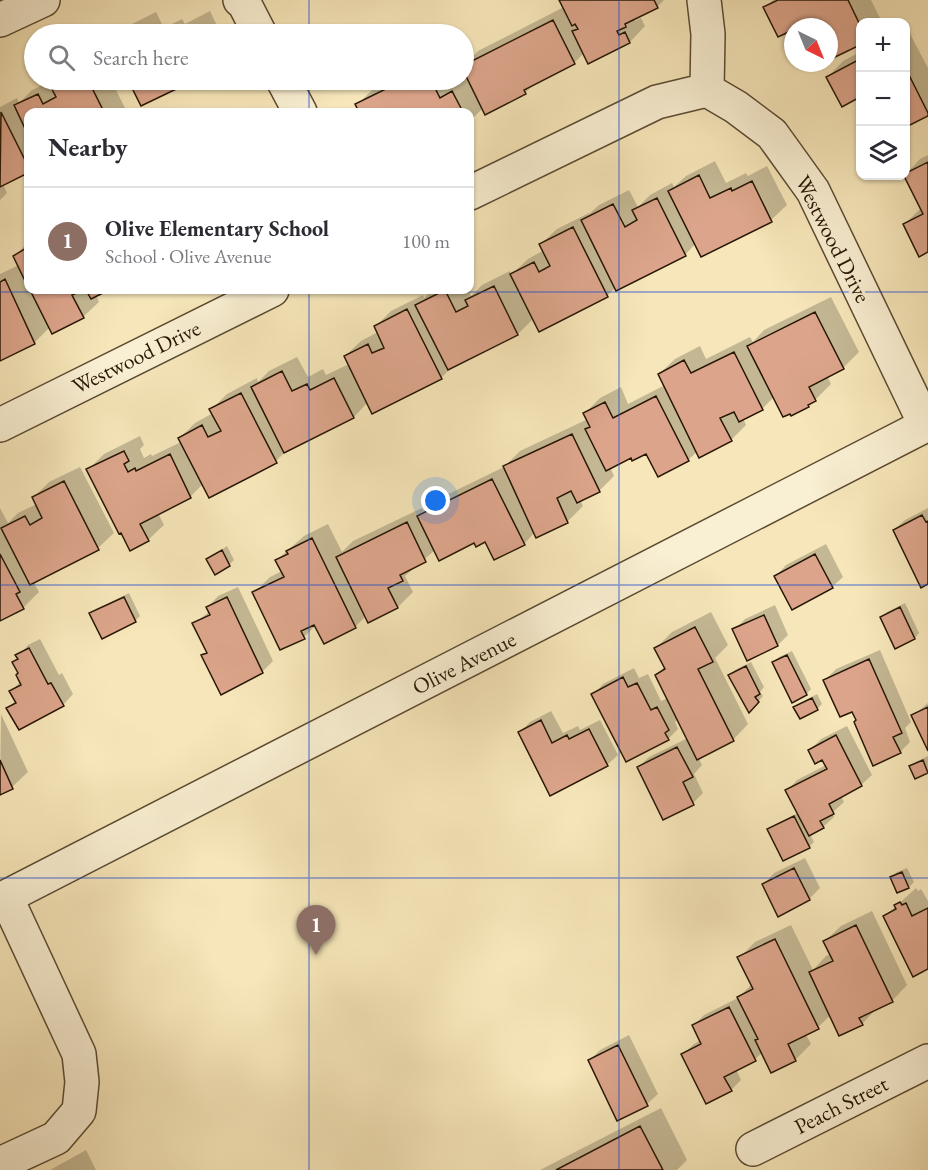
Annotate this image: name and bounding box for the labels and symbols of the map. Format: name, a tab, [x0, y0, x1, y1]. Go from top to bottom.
north arrow	[784, 18, 838, 72]
street label: Westwood Drive	[788, 170, 878, 308]
street label: Westwood Drive	[67, 313, 205, 401]
your location	[421, 486, 450, 515]
street label: Olive Avenue	[407, 624, 521, 701]
pin: 1	[296, 906, 336, 955]
street label: Peach Street	[789, 1069, 893, 1141]

